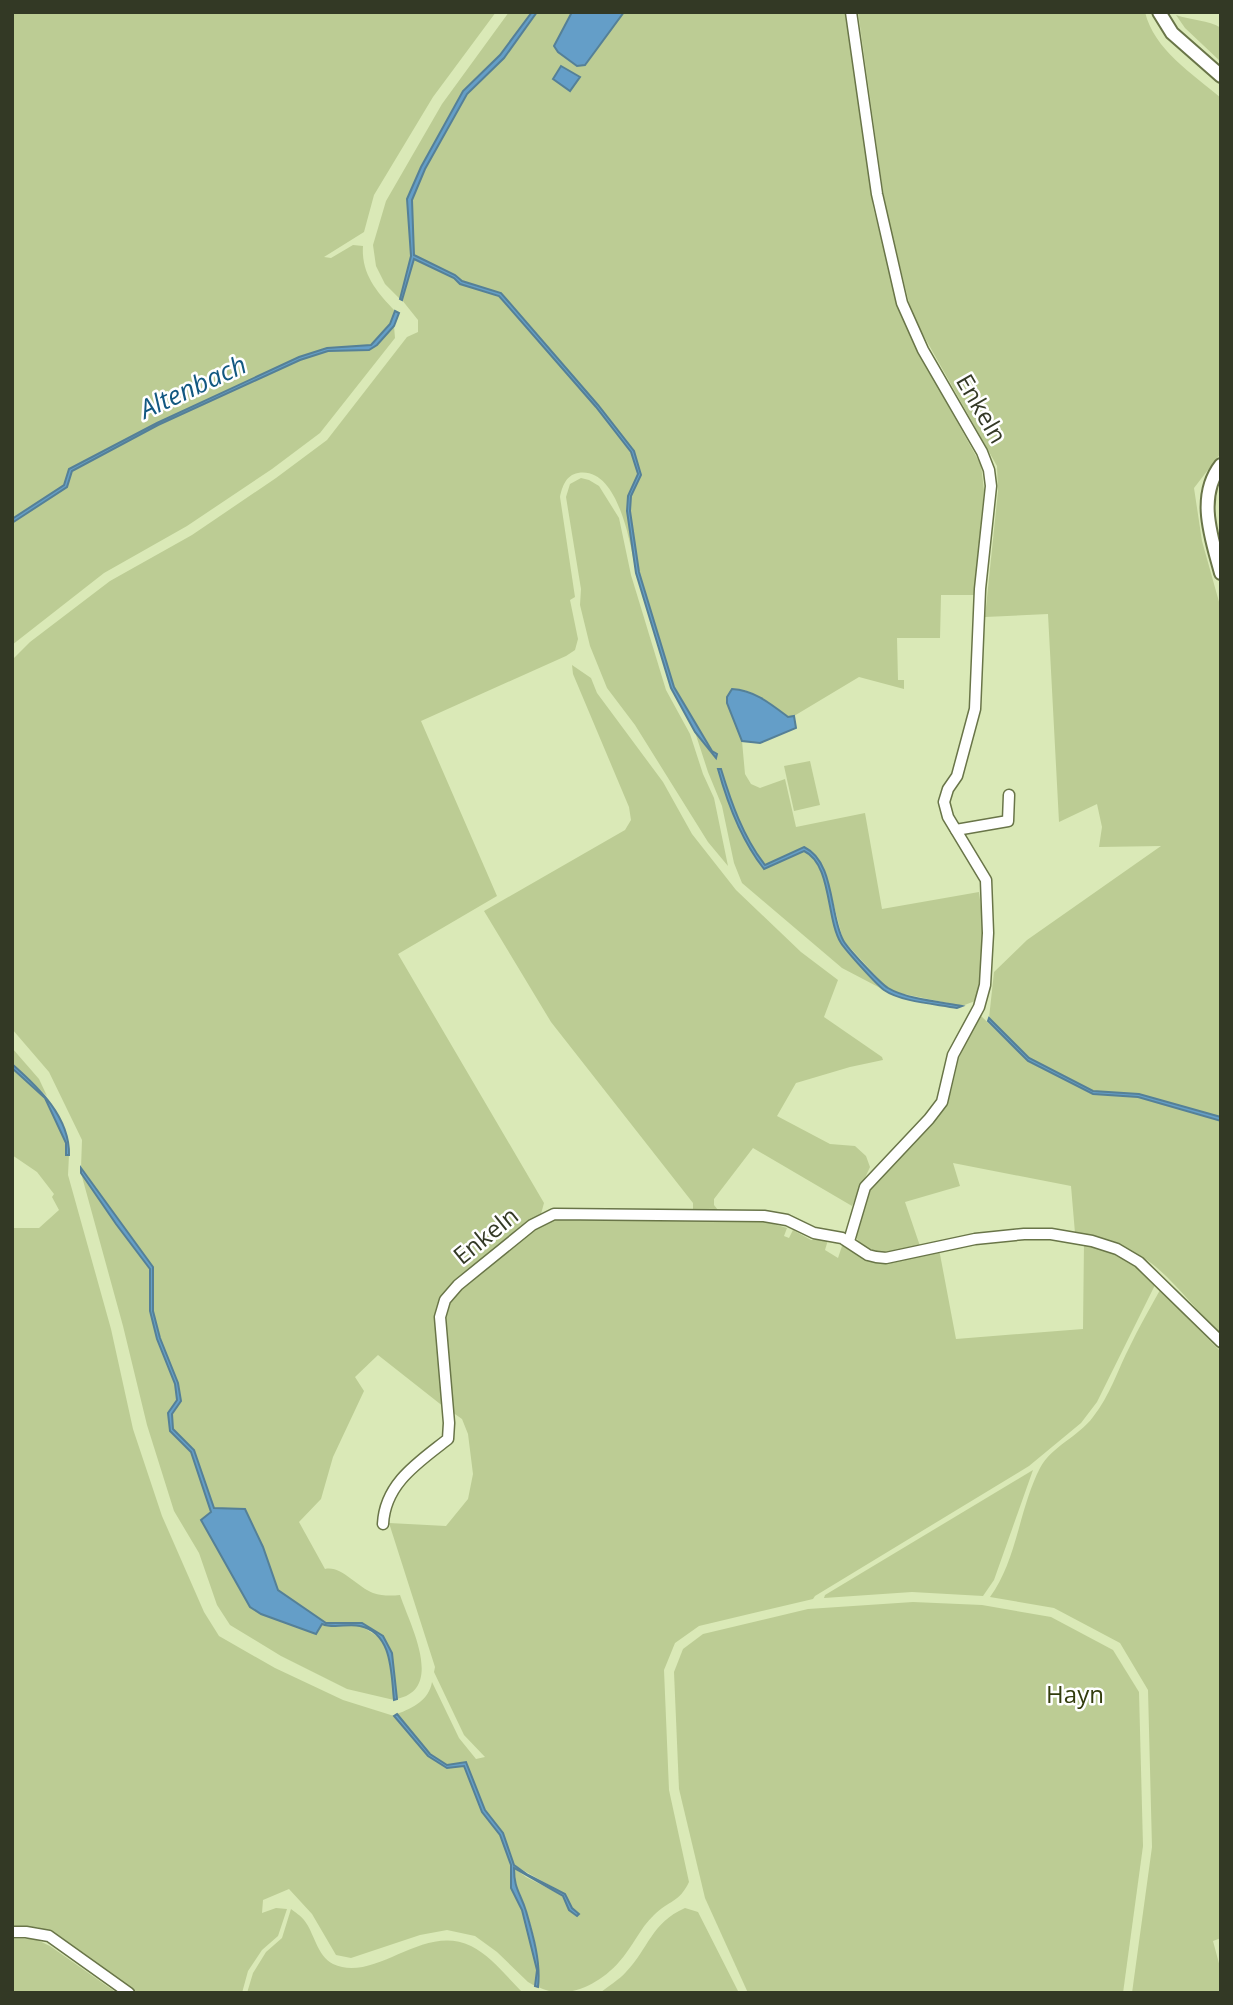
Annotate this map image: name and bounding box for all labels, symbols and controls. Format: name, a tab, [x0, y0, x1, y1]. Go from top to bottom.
water label: Altenbach	[131, 346, 252, 427]
street label: Enkeln	[949, 368, 1015, 449]
street label: Enkeln	[446, 1198, 525, 1271]
park label: Hayn	[1046, 1677, 1104, 1710]

